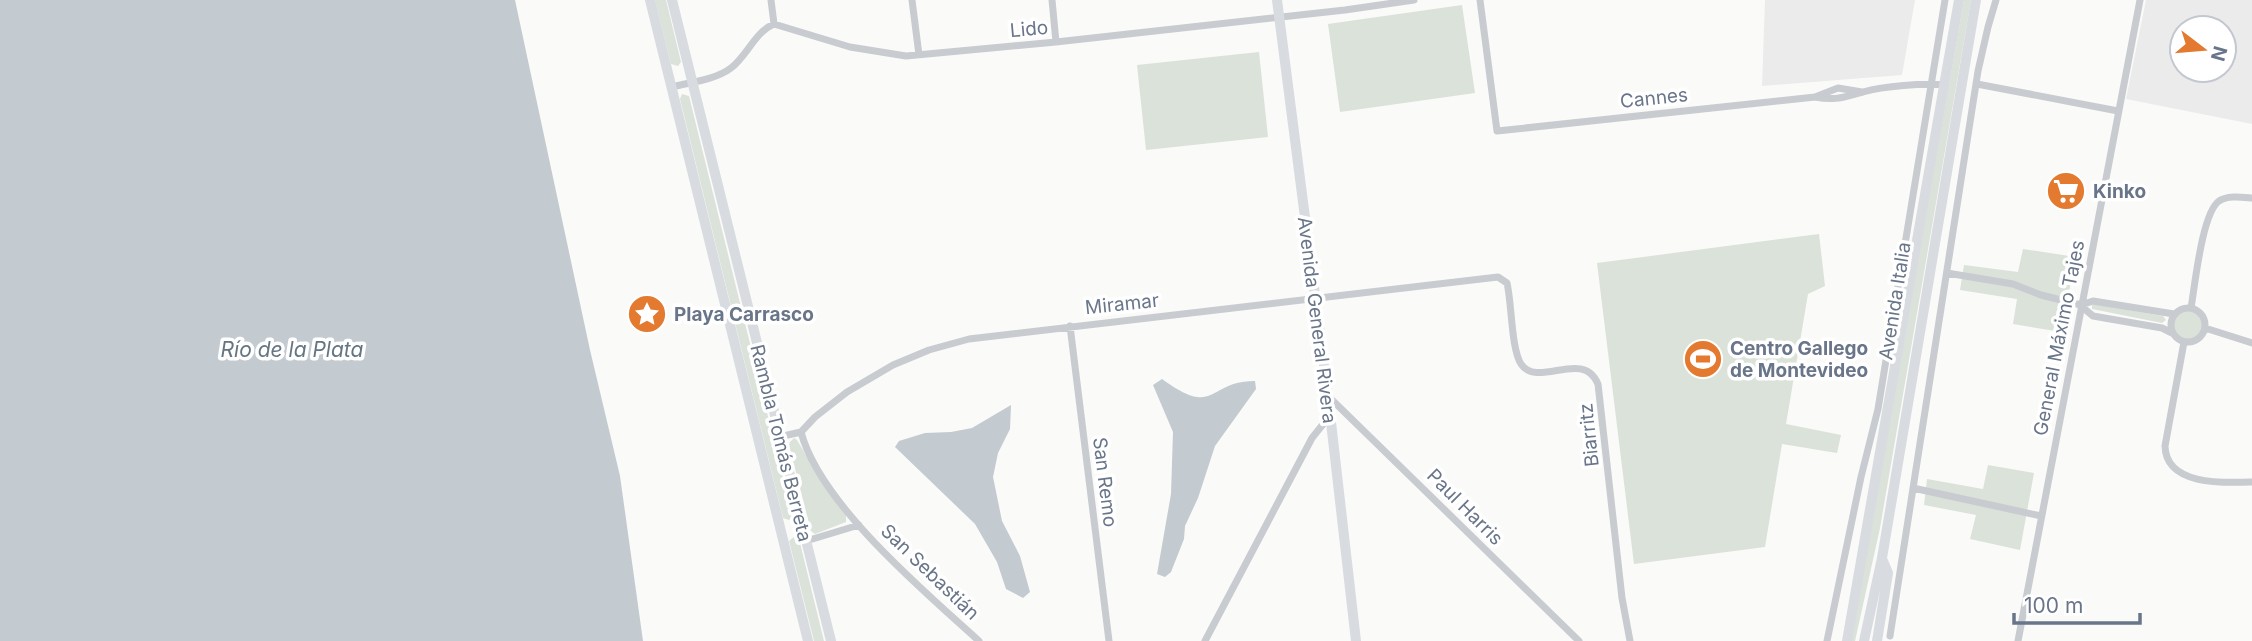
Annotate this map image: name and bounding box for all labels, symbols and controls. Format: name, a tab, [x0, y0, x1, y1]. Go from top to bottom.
north arrow	[2168, 14, 2238, 84]
street label: Lido	[1009, 16, 1049, 42]
text: N	[2206, 43, 2232, 64]
street label: Cannes	[1619, 83, 1689, 113]
supermarket icon: Kinko	[2045, 170, 2087, 212]
place label: Kinko	[2093, 180, 2146, 203]
street label: Avenida General Rivera	[1293, 215, 1341, 425]
street label: General Máximo Tajes	[2029, 238, 2089, 438]
street label: Avenida Italia	[1874, 240, 1916, 362]
street label: Miramar	[1084, 289, 1160, 319]
place icon: Playa Carrasco	[626, 293, 668, 335]
place label: Playa Carrasco	[674, 303, 814, 326]
water label: Río de la Plata	[221, 337, 364, 362]
place label: Centro Gallego de Montevideo	[1730, 337, 1868, 382]
sports icon: Centro Gallego de Montevideo	[1682, 338, 1724, 380]
street label: Rambla Tomás Berreta	[745, 342, 817, 544]
street label: Biarritz	[1574, 402, 1604, 468]
street label: San Remo	[1088, 436, 1122, 528]
street label: Paul Harris	[1422, 464, 1508, 550]
street label: San Sebastián	[876, 519, 984, 625]
scale bar	[2014, 582, 2140, 626]
text: 100 m	[2024, 593, 2083, 618]

